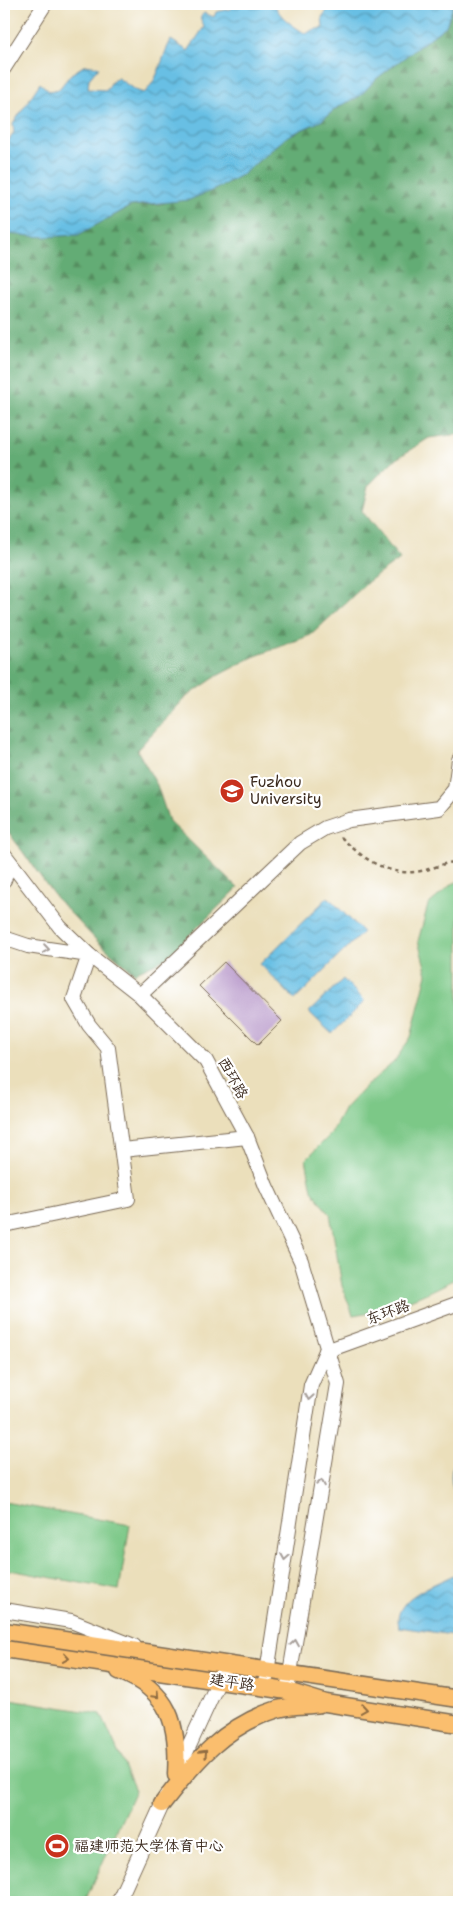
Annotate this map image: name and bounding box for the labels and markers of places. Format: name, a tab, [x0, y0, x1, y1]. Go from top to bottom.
place label: Fuzhou University	[250, 772, 322, 809]
school or university icon: Fuzhou University	[219, 778, 245, 804]
sports icon: 福建师范大学体育中心	[44, 1833, 70, 1859]
place label: 福建师范大学体育中心	[74, 1836, 224, 1856]

